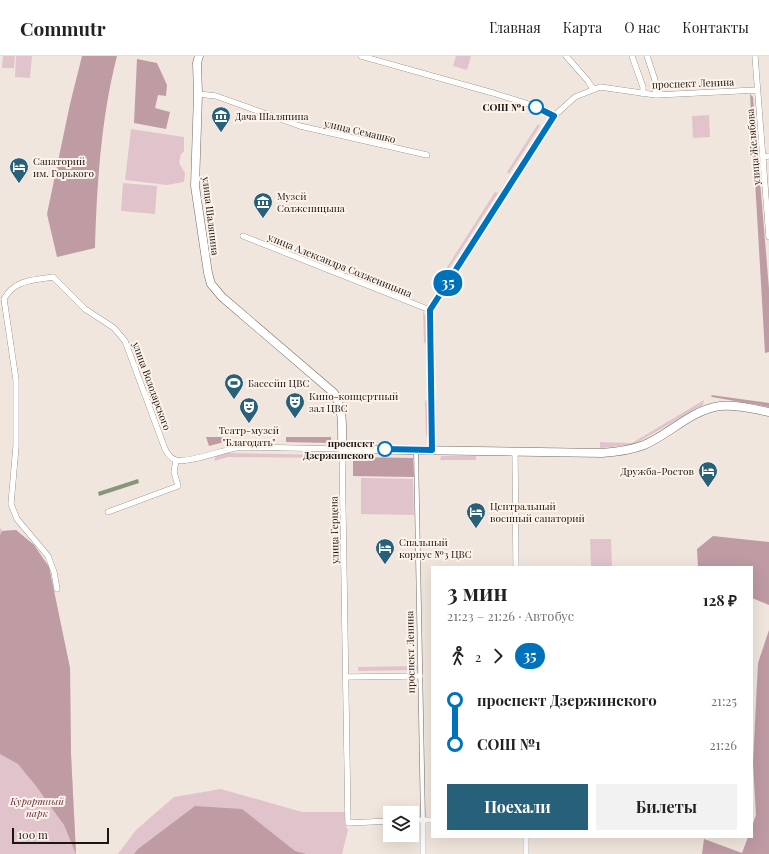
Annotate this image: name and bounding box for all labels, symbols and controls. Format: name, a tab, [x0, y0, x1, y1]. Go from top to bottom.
text: Commutr	[20, 15, 106, 41]
text: Главная	[489, 18, 541, 37]
text: Карта	[563, 18, 602, 37]
text: О нас	[624, 18, 660, 37]
text: Контакты	[682, 18, 749, 37]
street label: проспект Ленина	[652, 75, 734, 91]
marker: СОШ №1	[528, 99, 544, 115]
place label: СОШ №1	[482, 100, 525, 114]
museum icon: Дача Шаляпина	[210, 105, 232, 133]
street label: улица Желябова	[743, 108, 763, 187]
place label: Дача Шаляпина	[235, 109, 309, 123]
street label: улица Семашко	[322, 116, 398, 146]
place label: Санаторий им. Горького	[33, 154, 94, 180]
hotel icon: Санаторий им. Горького	[8, 156, 30, 184]
street label: улица Шаляпина	[199, 175, 223, 256]
place label: Музей Солженицына	[277, 189, 345, 215]
museum icon: Музей Солженицына	[252, 191, 274, 219]
street label: улица Александра Солженицына	[265, 229, 414, 300]
line badge: 35	[430, 270, 466, 296]
text: 35	[441, 273, 455, 292]
street label: улица Володарского	[129, 339, 175, 433]
sports icon: Бассейн ЦВС	[223, 372, 245, 400]
place label: Бассейн ЦВС	[248, 376, 309, 390]
place label: Кино-концертный зал ЦВС	[309, 389, 398, 415]
theatre icon: Кино-концертный зал ЦВС	[284, 391, 306, 419]
theatre icon: Театр-музей "Благодать"	[238, 396, 260, 424]
place label: Театр-музей "Благодать"	[219, 423, 279, 449]
place label: проспект Дзержинского	[303, 436, 374, 462]
marker: проспект Дзержинского	[377, 441, 393, 457]
hotel icon: Дружба-Ростов	[697, 460, 719, 488]
place label: Дружба-Ростов	[621, 464, 695, 478]
street label: улица Герцена	[326, 496, 342, 565]
place label: Центральный военный санаторий	[490, 499, 585, 525]
hotel icon: Центральный военный санаторий	[465, 501, 487, 529]
place label: Спальный корпус №3 ЦВС	[399, 535, 472, 561]
hotel icon: Спальный корпус №3 ЦВС	[374, 537, 396, 565]
text: 3 мин	[447, 577, 508, 607]
text: 128 ₽	[703, 590, 737, 610]
text: 21:23 – 21:26 · Автобус	[447, 607, 574, 624]
street label: проспект Ленина	[402, 611, 418, 693]
icon: walk	[447, 645, 469, 667]
icon: forward	[487, 645, 509, 667]
text: 35	[523, 646, 537, 665]
text: 2	[475, 648, 481, 665]
text: проспект Дзержинского	[477, 690, 657, 710]
text: 21:25	[711, 692, 737, 709]
text: СОШ №1	[477, 734, 541, 754]
text: 21:26	[710, 736, 737, 753]
button: Поехали	[447, 784, 588, 830]
button: Билеты	[596, 784, 737, 830]
park label: Курортный парк	[9, 794, 64, 820]
map controls	[383, 806, 419, 842]
button: layers	[383, 806, 419, 842]
scale bar	[12, 826, 109, 845]
text: 100 m	[18, 827, 48, 842]

